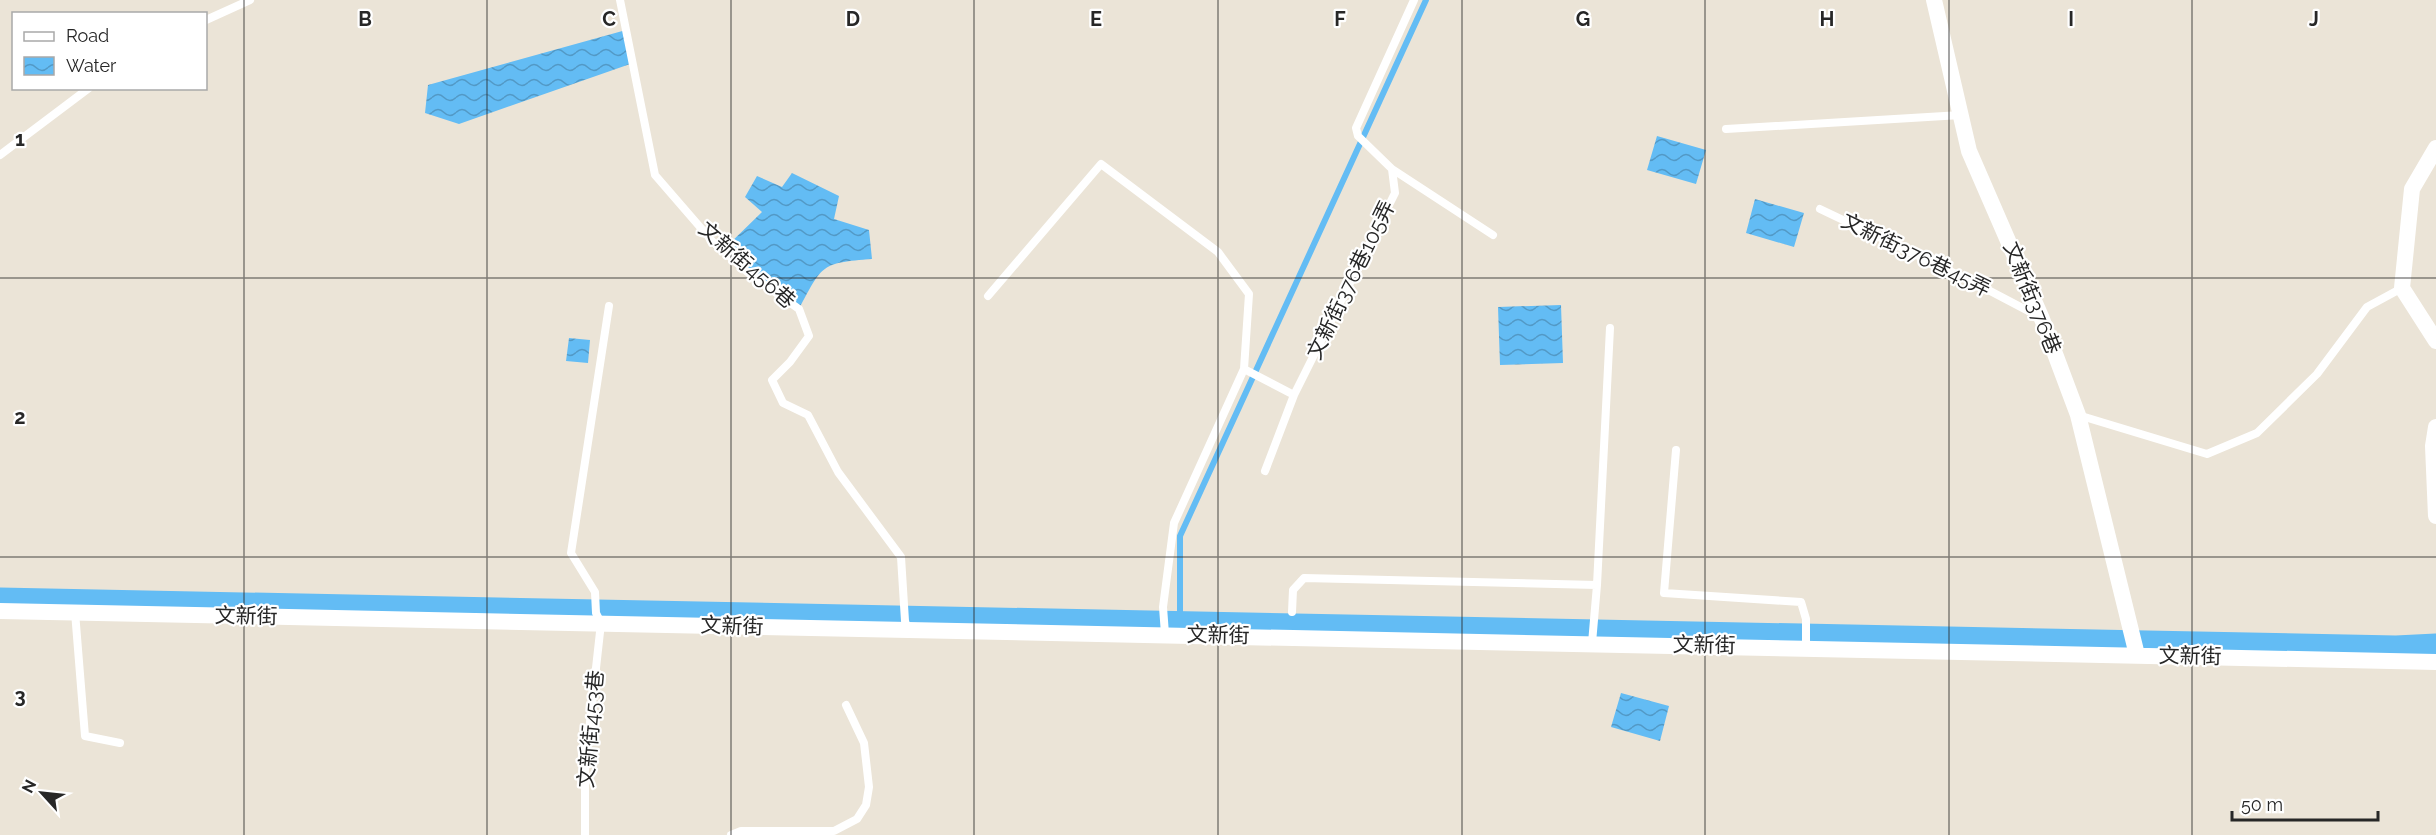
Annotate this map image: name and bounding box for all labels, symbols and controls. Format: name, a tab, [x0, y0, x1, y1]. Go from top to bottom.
text: B	[358, 7, 372, 31]
text: C	[602, 7, 616, 31]
text: D	[846, 7, 860, 31]
text: E	[1090, 7, 1102, 31]
text: F	[1334, 7, 1346, 31]
text: G	[1576, 7, 1590, 31]
text: H	[1820, 7, 1834, 31]
text: I	[2068, 7, 2074, 31]
text: J	[2309, 7, 2319, 31]
legend	[12, 12, 207, 90]
text: Road	[66, 25, 109, 46]
text: Water	[66, 55, 117, 76]
text: 1	[15, 127, 25, 151]
street label: 文新街376巷105弄	[1301, 196, 1400, 363]
street label: 文新街376巷45弄	[1838, 208, 1995, 301]
street label: 文新街456巷	[694, 216, 801, 313]
street label: 文新街376巷	[1999, 238, 2066, 358]
text: 2	[14, 405, 26, 429]
street label: 文新街	[214, 602, 278, 629]
street label: 文新街	[700, 612, 764, 639]
street label: 文新街	[1186, 621, 1250, 648]
street label: 文新街	[1672, 631, 1736, 658]
street label: 文新街	[2158, 642, 2222, 669]
street label: 文新街453巷	[573, 669, 608, 789]
text: 3	[14, 684, 26, 708]
north arrow	[12, 763, 72, 823]
text: N	[18, 777, 40, 796]
scale bar	[2232, 784, 2378, 822]
text: 50 m	[2241, 794, 2283, 815]

